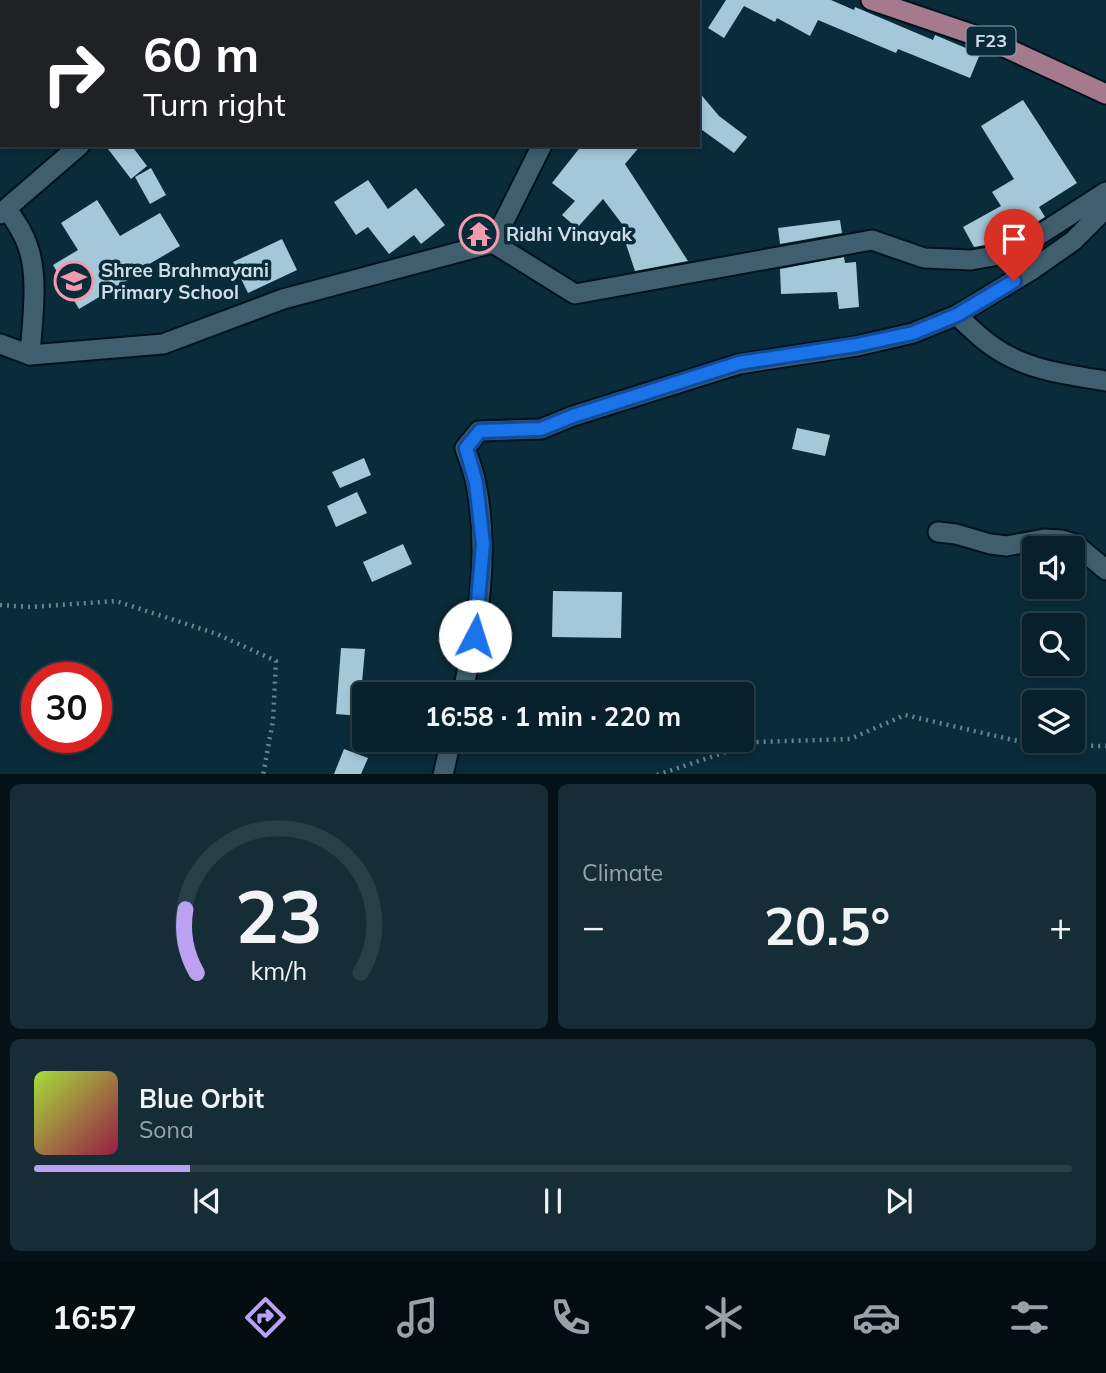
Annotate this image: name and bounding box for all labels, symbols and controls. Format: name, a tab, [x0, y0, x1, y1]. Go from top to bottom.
text: 60 m	[143, 23, 259, 84]
road number: F23	[967, 26, 1016, 56]
icon: right	[28, 28, 119, 119]
text: Turn right	[143, 84, 286, 124]
pin	[984, 209, 1044, 281]
temple icon: Ridhi Vinayak	[458, 213, 500, 255]
icon: arrive	[995, 220, 1033, 258]
place label: Ridhi Vinayak	[506, 222, 632, 246]
place label: Shree Brahmayani Primary School	[101, 258, 269, 304]
school or university icon: Shree Brahmayani Primary School	[53, 260, 95, 302]
map controls	[1022, 536, 1085, 753]
button: sound	[1022, 536, 1085, 599]
position arrow	[438, 599, 512, 673]
button: search	[1022, 613, 1085, 676]
speed limit sign: 30	[21, 662, 112, 753]
button: layers	[1022, 690, 1085, 753]
text: 16:58 · 1 min · 220 m	[425, 700, 681, 733]
text: Climate	[582, 858, 663, 887]
text: 23	[235, 870, 323, 961]
text: 20.5°	[764, 893, 890, 958]
text: −	[582, 902, 605, 950]
text: +	[1049, 902, 1072, 950]
text: km/h	[251, 954, 307, 985]
text: Blue Orbit	[139, 1082, 264, 1115]
text: Sona	[139, 1115, 194, 1144]
icon: previous	[188, 1182, 226, 1220]
icon: pause	[534, 1182, 572, 1220]
icon: next	[880, 1182, 918, 1220]
icon: directions	[241, 1293, 290, 1342]
icon: music	[393, 1293, 442, 1342]
icon: phone	[546, 1293, 595, 1342]
icon: climate	[699, 1293, 748, 1342]
icon: car	[852, 1293, 901, 1342]
icon: filters	[1005, 1293, 1054, 1342]
text: 16:57	[52, 1297, 137, 1337]

